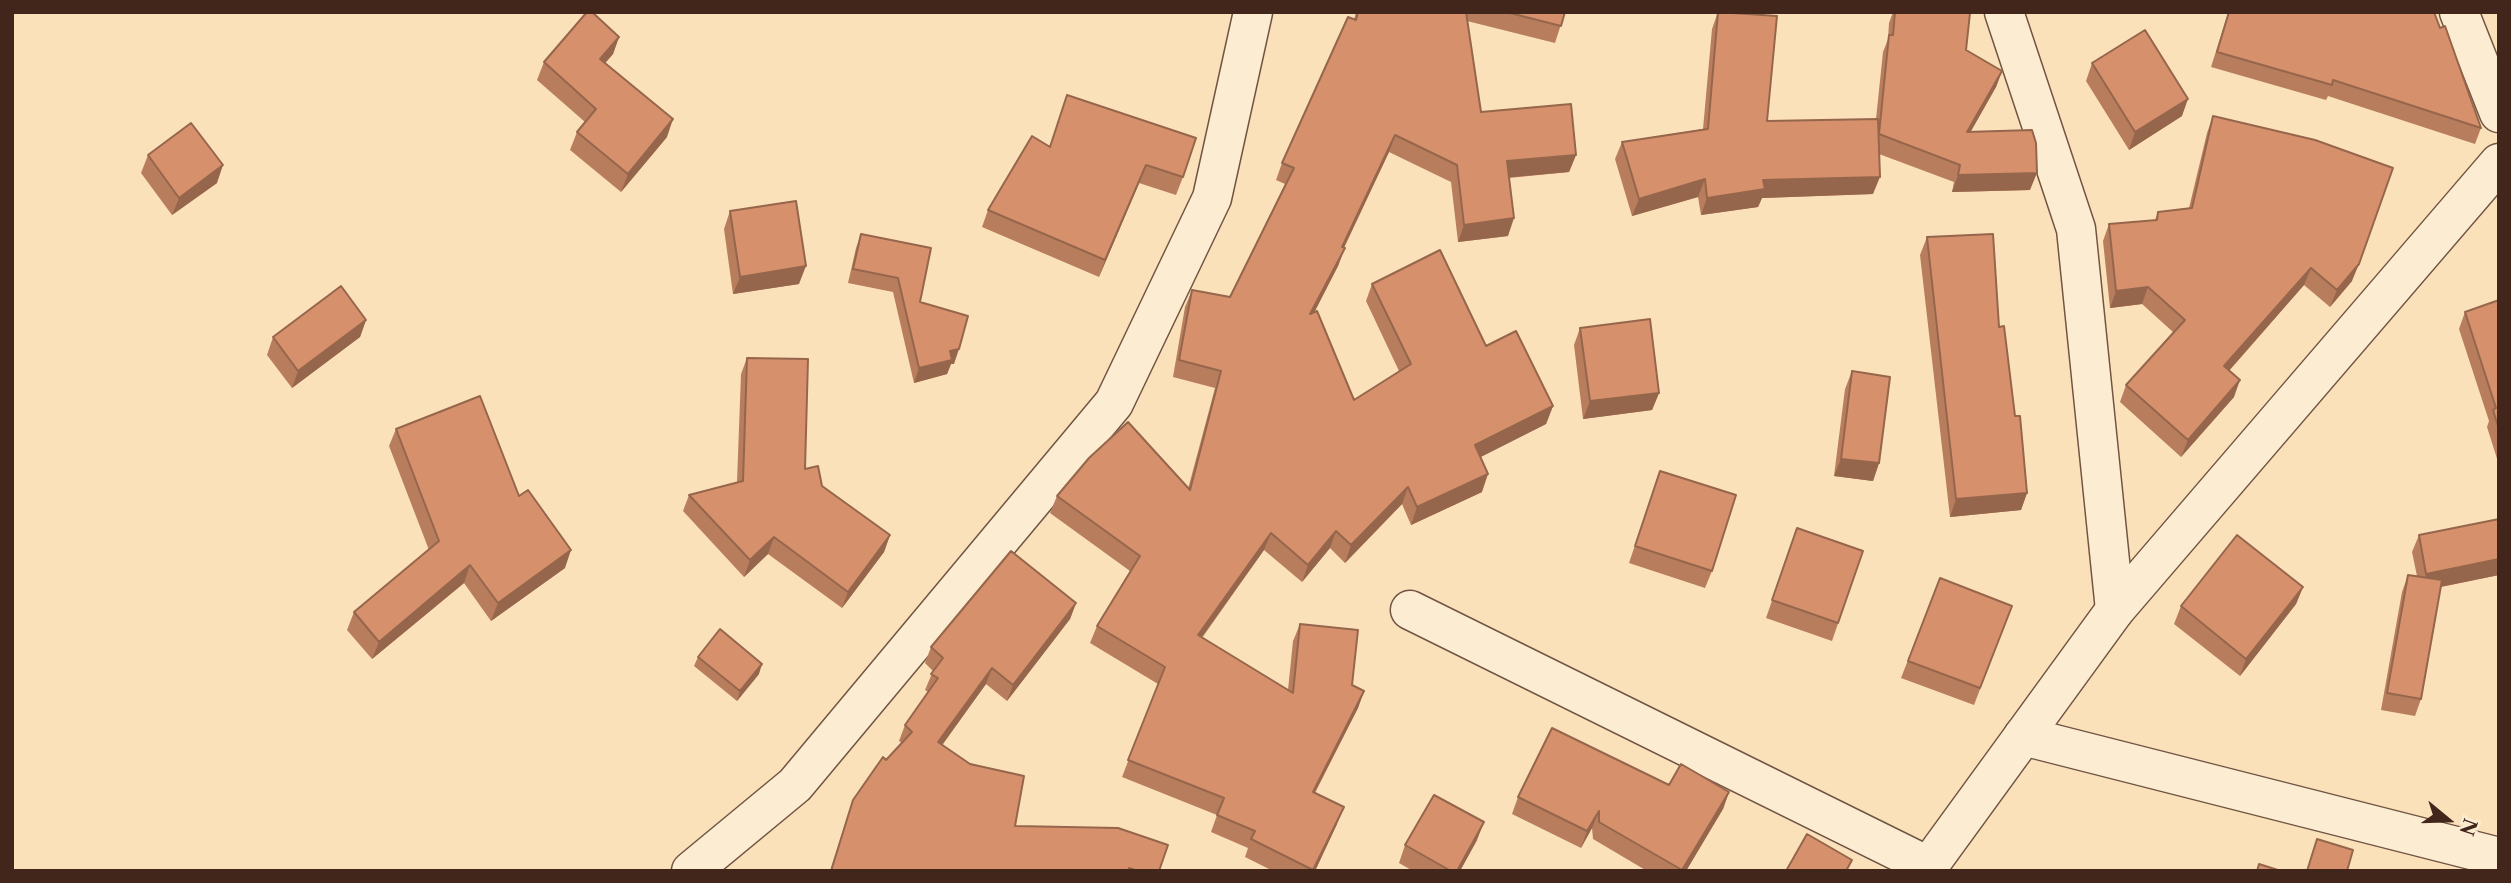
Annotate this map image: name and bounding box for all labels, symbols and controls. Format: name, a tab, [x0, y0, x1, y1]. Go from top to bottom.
north arrow	[2413, 785, 2483, 855]
text: N	[2455, 815, 2482, 839]

